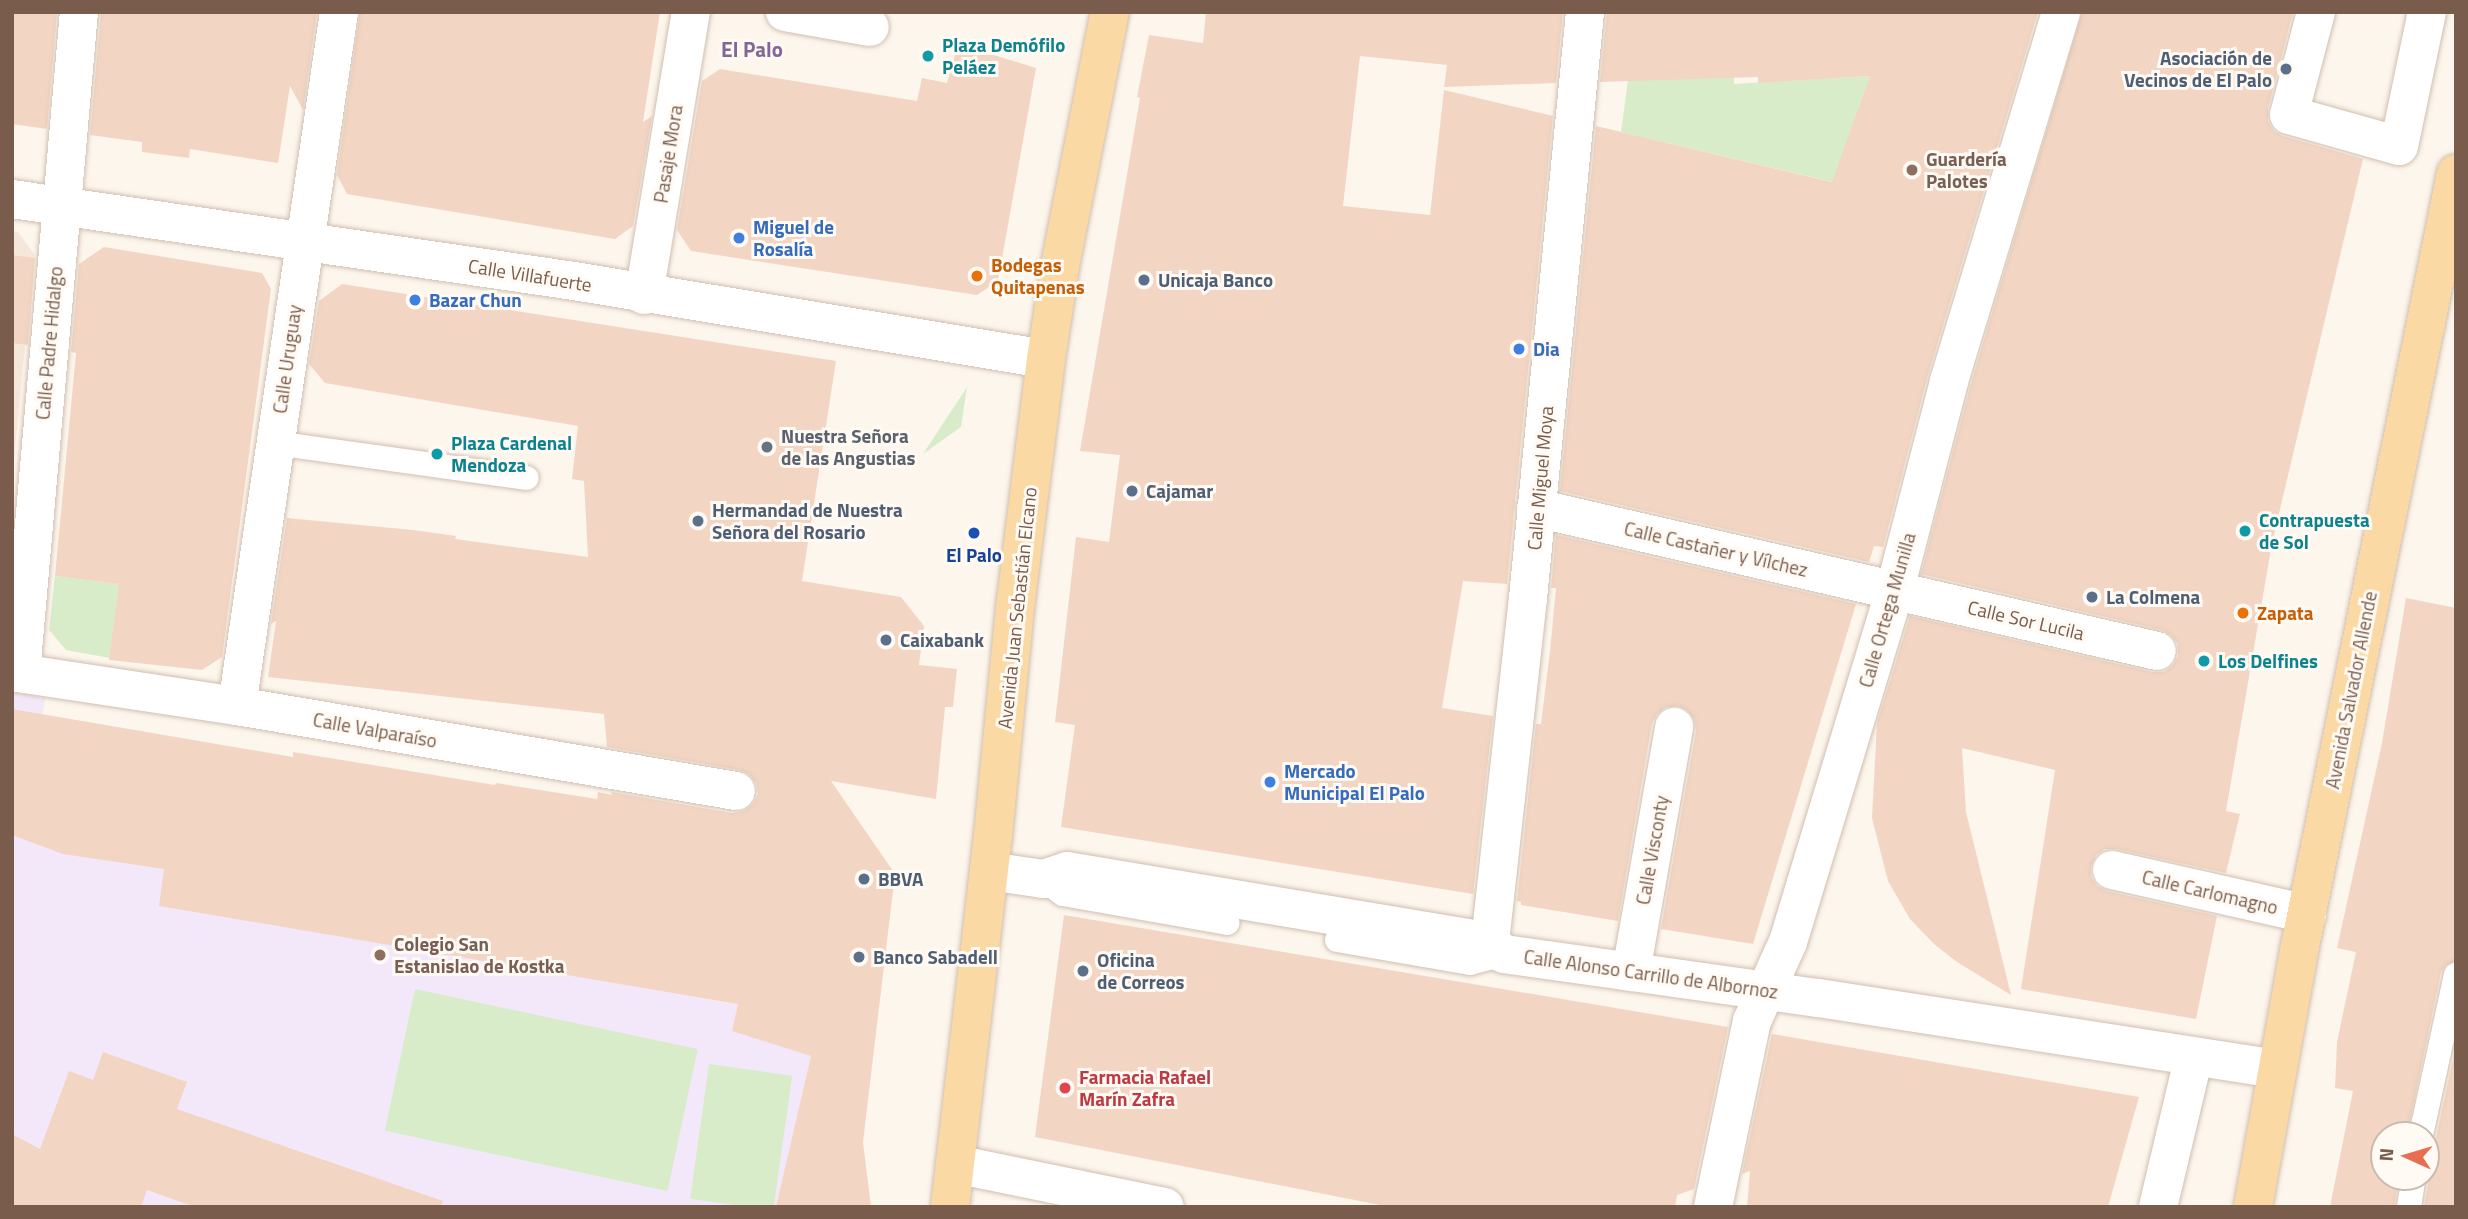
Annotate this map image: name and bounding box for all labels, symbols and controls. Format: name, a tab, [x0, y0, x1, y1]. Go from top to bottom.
place label: Plaza Demófilo Peláez	[942, 34, 1065, 78]
district label: El Palo	[721, 36, 783, 62]
place label: Asociación de Vecinos de El Palo	[2124, 47, 2272, 91]
marker: Plaza Demófilo Peláez	[920, 48, 936, 64]
marker: Asociación de Vecinos de El Palo	[2278, 61, 2294, 77]
street label: Pasaje Mora	[649, 103, 687, 205]
place label: Guardería Palotes	[1926, 148, 2007, 192]
marker: Guardería Palotes	[1904, 162, 1920, 178]
place label: Miguel de Rosalía	[753, 216, 834, 260]
marker: Miguel de Rosalía	[731, 230, 747, 246]
street label: Calle Villafuerte	[467, 254, 593, 296]
place label: Bodegas Quitapenas	[991, 254, 1085, 298]
street label: Calle Padre Hidalgo	[31, 265, 67, 421]
marker: Bodegas Quitapenas	[969, 268, 985, 284]
place label: Unicaja Banco	[1158, 269, 1273, 291]
marker: Unicaja Banco	[1136, 272, 1152, 288]
place label: Bazar Chun	[429, 289, 522, 311]
marker: Bazar Chun	[407, 292, 423, 308]
street label: Calle Uruguay	[268, 303, 306, 415]
place label: Dia	[1533, 338, 1560, 360]
marker: Dia	[1511, 341, 1527, 357]
street label: Calle Miguel Moya	[1522, 405, 1558, 551]
place label: Nuestra Señora de las Angustias	[781, 425, 915, 469]
place label: Plaza Cardenal Mendoza	[451, 432, 572, 476]
marker: Nuestra Señora de las Angustias	[759, 439, 775, 455]
marker: Plaza Cardenal Mendoza	[429, 446, 445, 462]
place label: Cajamar	[1146, 480, 1213, 502]
marker: Cajamar	[1124, 483, 1140, 499]
street label: Avenida Juan Sebastián Elcano	[993, 486, 1041, 730]
place label: Hermandad de Nuestra Señora del Rosario	[712, 499, 903, 543]
place label: Contrapuesta de Sol	[2259, 509, 2370, 553]
marker: Hermandad de Nuestra Señora del Rosario	[690, 513, 706, 529]
street label: Calle Castañer y Vílchez	[1622, 517, 1810, 581]
marker: Contrapuesta de Sol	[2237, 523, 2253, 539]
marker: El Palo	[966, 525, 982, 541]
street label: Calle Ortega Munilla	[1854, 530, 1920, 690]
place label: El Palo	[946, 544, 1002, 566]
place label: La Colmena	[2106, 586, 2200, 608]
marker: La Colmena	[2084, 589, 2100, 605]
street label: Avenida Salvador Allende	[2321, 589, 2381, 791]
street label: Calle Sor Lucila	[1965, 596, 2087, 644]
place label: Zapata	[2257, 602, 2313, 624]
marker: Zapata	[2235, 605, 2251, 621]
place label: Caixabank	[900, 629, 984, 651]
marker: Caixabank	[878, 632, 894, 648]
place label: Los Delfines	[2218, 650, 2318, 672]
marker: Los Delfines	[2196, 653, 2212, 669]
street label: Calle Valparaíso	[311, 708, 439, 752]
place label: Mercado Municipal El Palo	[1284, 760, 1425, 804]
marker: Mercado Municipal El Palo	[1262, 774, 1278, 790]
street label: Calle Visconty	[1631, 794, 1673, 906]
street label: Calle Carlomagno	[2140, 865, 2280, 919]
place label: BBVA	[878, 868, 923, 890]
marker: BBVA	[856, 871, 872, 887]
place label: Colegio San Estanislao de Kostka	[394, 933, 564, 977]
street label: Calle Alonso Carrillo de Albornoz	[1522, 945, 1780, 1003]
place label: Banco Sabadell	[873, 946, 998, 968]
marker: Colegio San Estanislao de Kostka	[372, 947, 388, 963]
marker: Banco Sabadell	[851, 949, 867, 965]
place label: Oficina de Correos	[1097, 949, 1184, 993]
marker: Oficina de Correos	[1075, 963, 1091, 979]
place label: Farmacia Rafael Marín Zafra	[1079, 1066, 1211, 1110]
marker: Farmacia Rafael Marín Zafra	[1057, 1080, 1073, 1096]
north arrow	[2370, 1121, 2440, 1191]
text: N	[2371, 1147, 2400, 1162]

